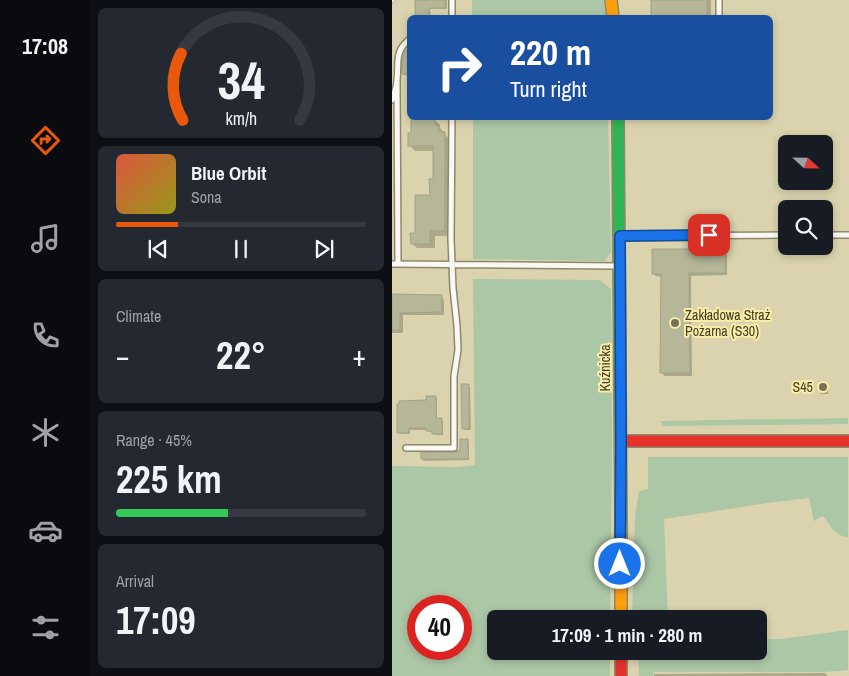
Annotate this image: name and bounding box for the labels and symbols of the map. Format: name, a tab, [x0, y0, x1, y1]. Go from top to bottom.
north arrow	[778, 135, 833, 190]
pin	[688, 214, 730, 256]
place label: Zakładowa Straż Pożarna (S30)	[685, 306, 771, 340]
marker: Zakładowa Straż Pożarna (S30)	[669, 317, 681, 329]
street label: Kuźnicka	[596, 344, 614, 392]
place label: S45	[793, 378, 813, 396]
marker: S45	[817, 381, 829, 393]
position arrow	[593, 537, 645, 589]
speed limit sign: 40	[407, 595, 472, 660]

